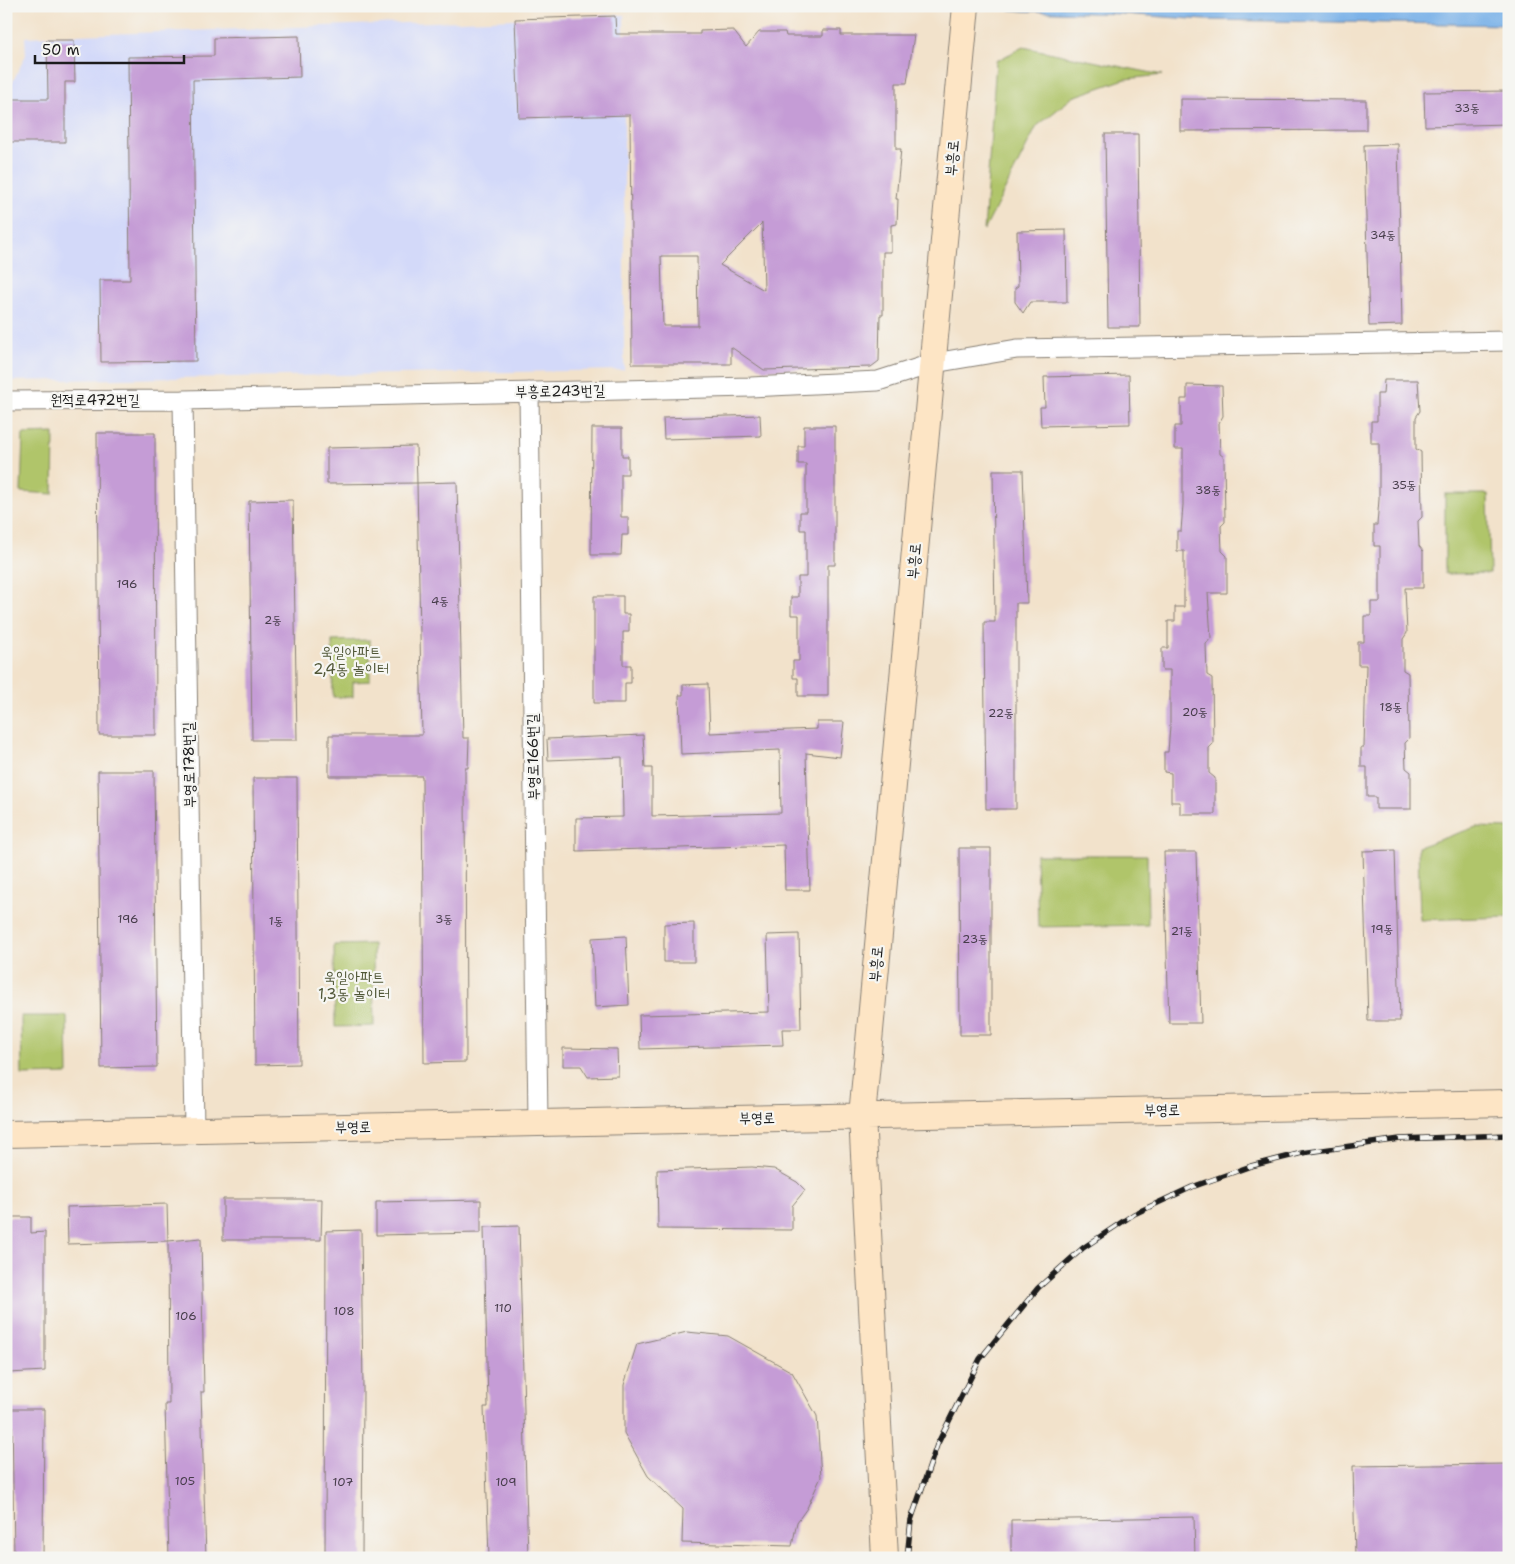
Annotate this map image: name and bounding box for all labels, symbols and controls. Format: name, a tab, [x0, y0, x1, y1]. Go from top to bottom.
scale bar	[35, 32, 184, 64]
text: 50 m	[42, 40, 80, 60]
house number: 33동	[1454, 100, 1480, 116]
street label: 부흥로	[940, 139, 964, 177]
house number: 34동	[1370, 227, 1396, 243]
street label: 부흥로243번길	[515, 380, 605, 402]
street label: 원적로472번길	[50, 390, 140, 410]
house number: 35동	[1391, 477, 1417, 493]
house number: 38동	[1195, 482, 1221, 498]
street label: 부흥로	[902, 542, 926, 580]
house number: 196	[116, 576, 138, 592]
house number: 4동	[431, 593, 449, 609]
house number: 2동	[264, 612, 282, 628]
park label: 욱일아파트 2,4동 놀이터	[313, 642, 389, 679]
house number: 18동	[1380, 699, 1402, 715]
house number: 20동	[1182, 704, 1208, 720]
house number: 22동	[988, 705, 1014, 721]
street label: 부영로166번길	[522, 713, 544, 801]
street label: 부영로178번길	[178, 722, 200, 808]
house number: 196	[117, 911, 139, 927]
house number: 3동	[435, 911, 453, 927]
house number: 1동	[269, 913, 283, 929]
house number: 19동	[1371, 921, 1393, 937]
house number: 21동	[1171, 923, 1193, 939]
house number: 23동	[962, 931, 988, 947]
street label: 부흥로	[864, 945, 888, 983]
park label: 욱일아파트 1,3동 놀이터	[318, 967, 390, 1004]
street label: 부영로	[1144, 1100, 1180, 1120]
street label: 부영로	[739, 1108, 775, 1128]
street label: 부영로	[335, 1117, 371, 1137]
house number: 110	[494, 1300, 512, 1316]
house number: 108	[333, 1303, 355, 1319]
house number: 106	[175, 1308, 197, 1324]
house number: 105	[175, 1473, 195, 1489]
house number: 107	[333, 1474, 353, 1490]
house number: 109	[495, 1474, 517, 1490]

